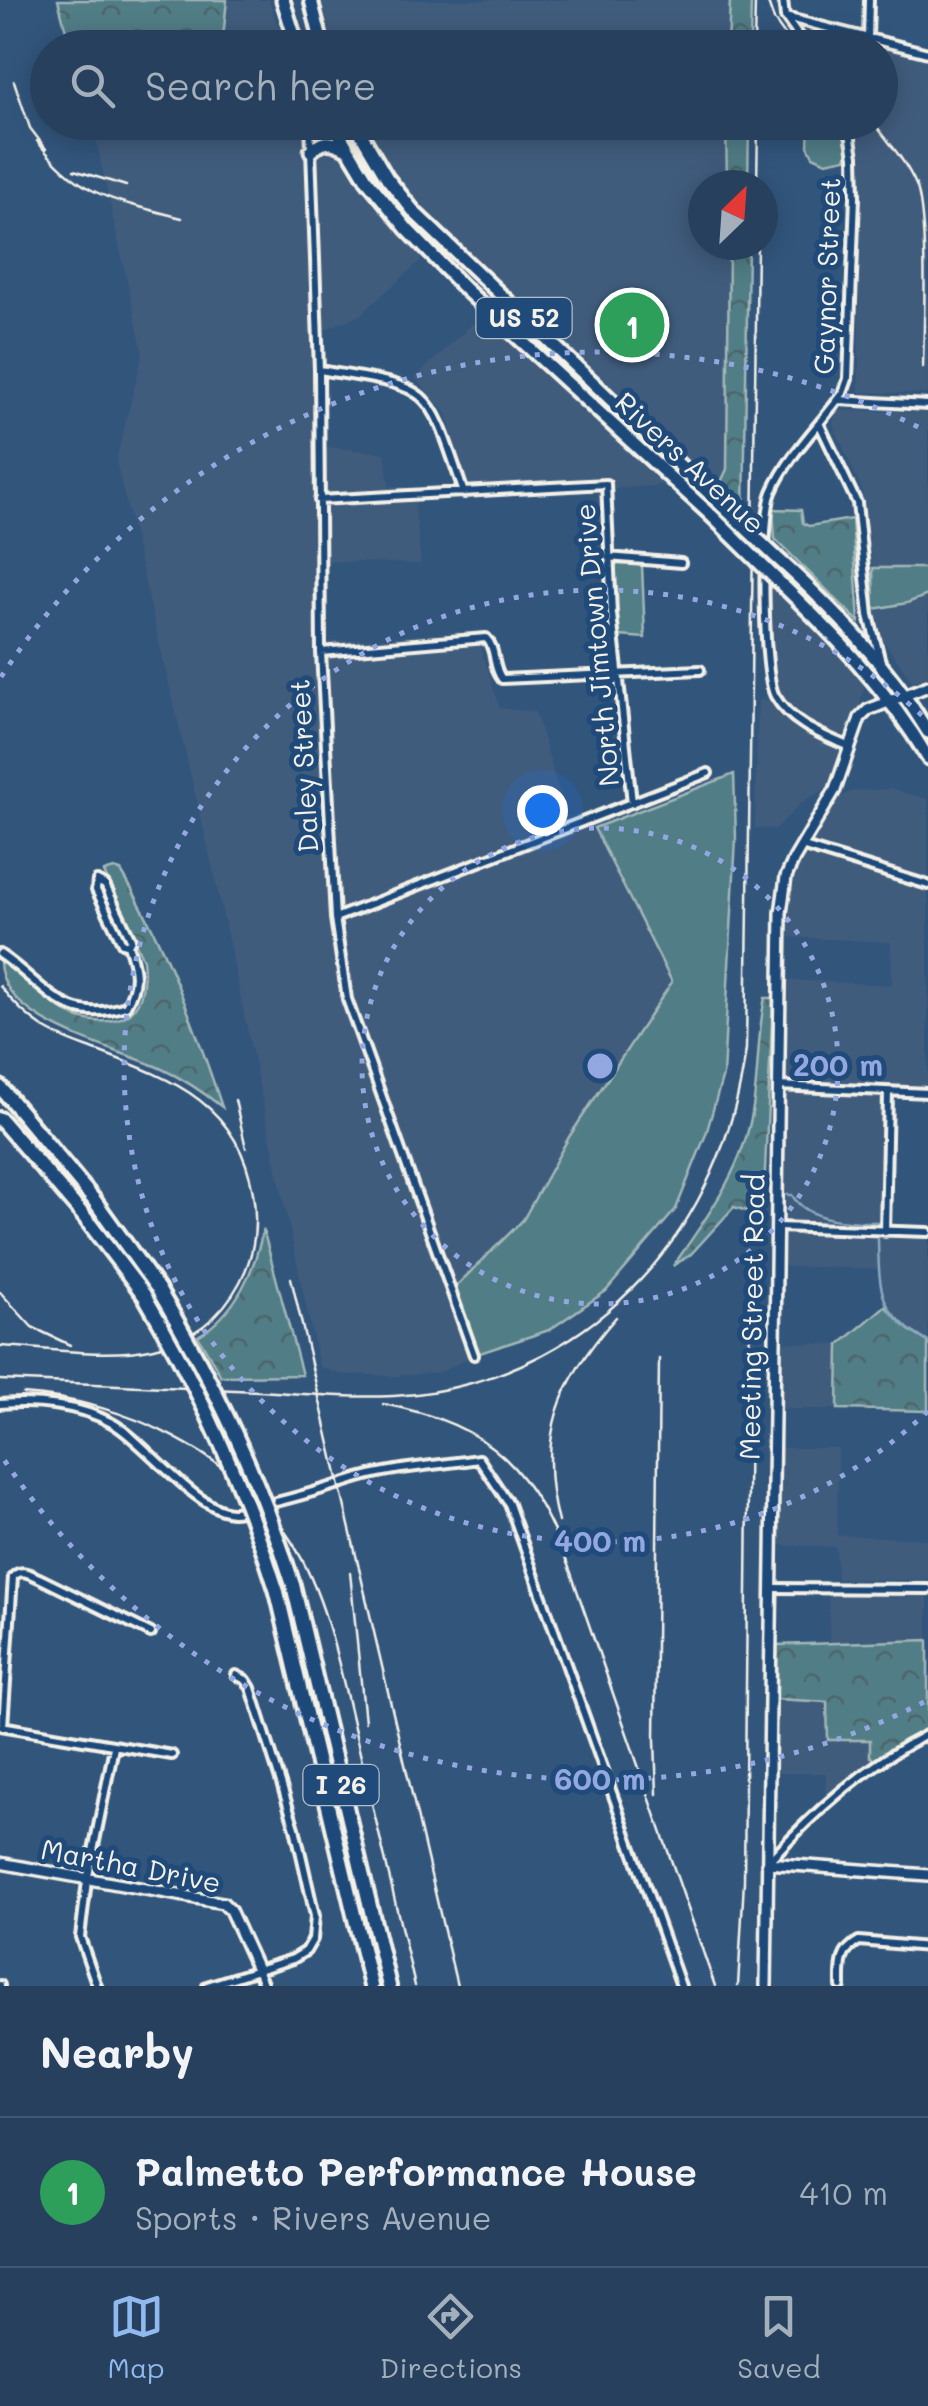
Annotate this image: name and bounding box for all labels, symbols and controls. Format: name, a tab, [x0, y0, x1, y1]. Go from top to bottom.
search box	[30, 30, 898, 140]
icon: search	[65, 58, 120, 113]
text: Search here	[145, 60, 376, 110]
north arrow	[688, 170, 778, 260]
street label: Gaynor Street	[805, 177, 847, 375]
pin: 1	[600, 288, 664, 362]
road number: US 52	[476, 298, 572, 338]
street label: Rivers Avenue	[608, 384, 773, 541]
street label: North Jimtown Drive	[566, 502, 626, 788]
street label: Daley Street	[280, 678, 326, 854]
your location	[517, 785, 568, 836]
text: 200 m	[793, 1044, 883, 1084]
centre of rings	[582, 1048, 618, 1084]
street label: Meeting Street Road	[731, 1173, 771, 1460]
text: 400 m	[554, 1520, 646, 1560]
text: 600 m	[554, 1758, 646, 1798]
road number: I 26	[304, 1765, 378, 1805]
street label: Martha Drive	[38, 1830, 224, 1900]
text: Nearby	[40, 2024, 194, 2079]
text: Palmetto Performance House	[135, 2146, 697, 2196]
text: 1	[65, 2171, 80, 2213]
text: 410 m	[799, 2171, 888, 2213]
text: Sports · Rivers Avenue	[135, 2196, 491, 2238]
tab: Map	[108, 2289, 165, 2385]
tab: Directions	[380, 2289, 522, 2385]
tab: Saved	[737, 2289, 820, 2385]

